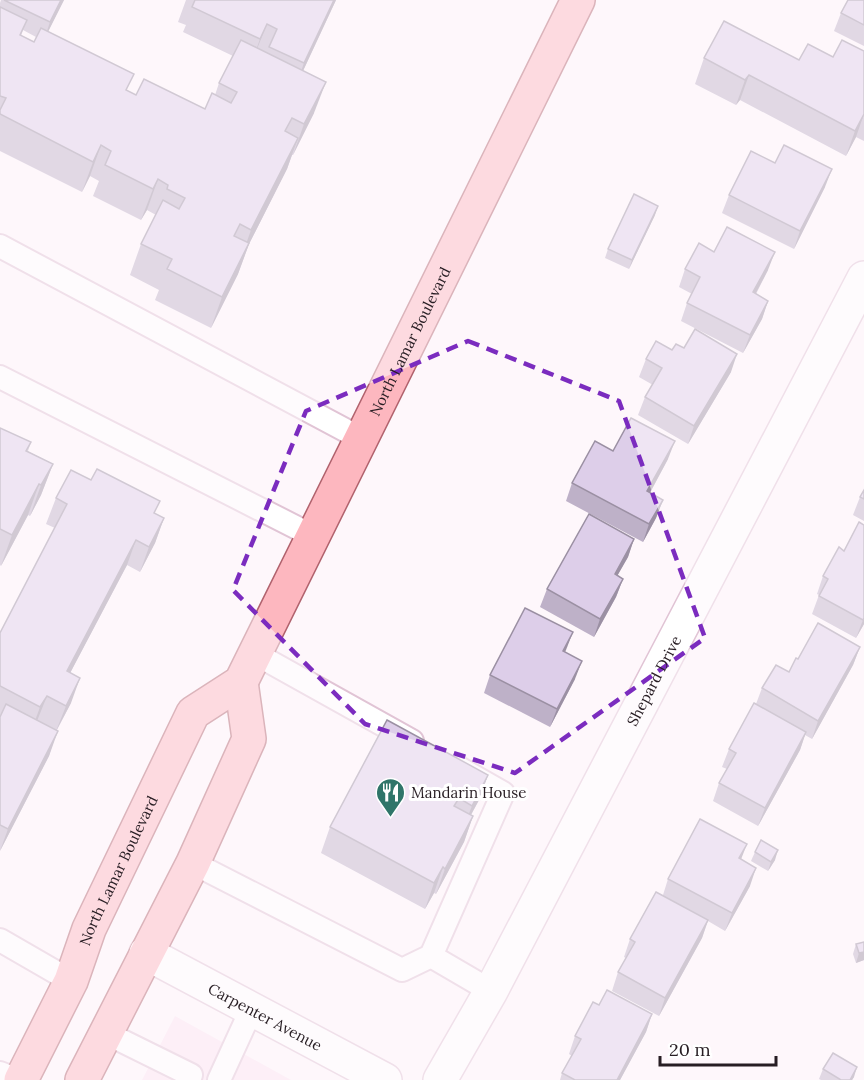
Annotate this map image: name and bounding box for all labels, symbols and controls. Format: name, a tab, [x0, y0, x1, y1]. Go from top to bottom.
street label: North Lamar Boulevard	[365, 264, 454, 419]
street label: Shepard Drive	[622, 632, 685, 729]
restaurant icon: Mandarin House	[374, 776, 406, 818]
place label: Mandarin House	[411, 783, 526, 802]
street label: North Lamar Boulevard	[75, 793, 161, 948]
street label: Carpenter Avenue	[205, 978, 325, 1054]
scale bar	[660, 1029, 776, 1067]
text: 20 m	[669, 1038, 711, 1061]

